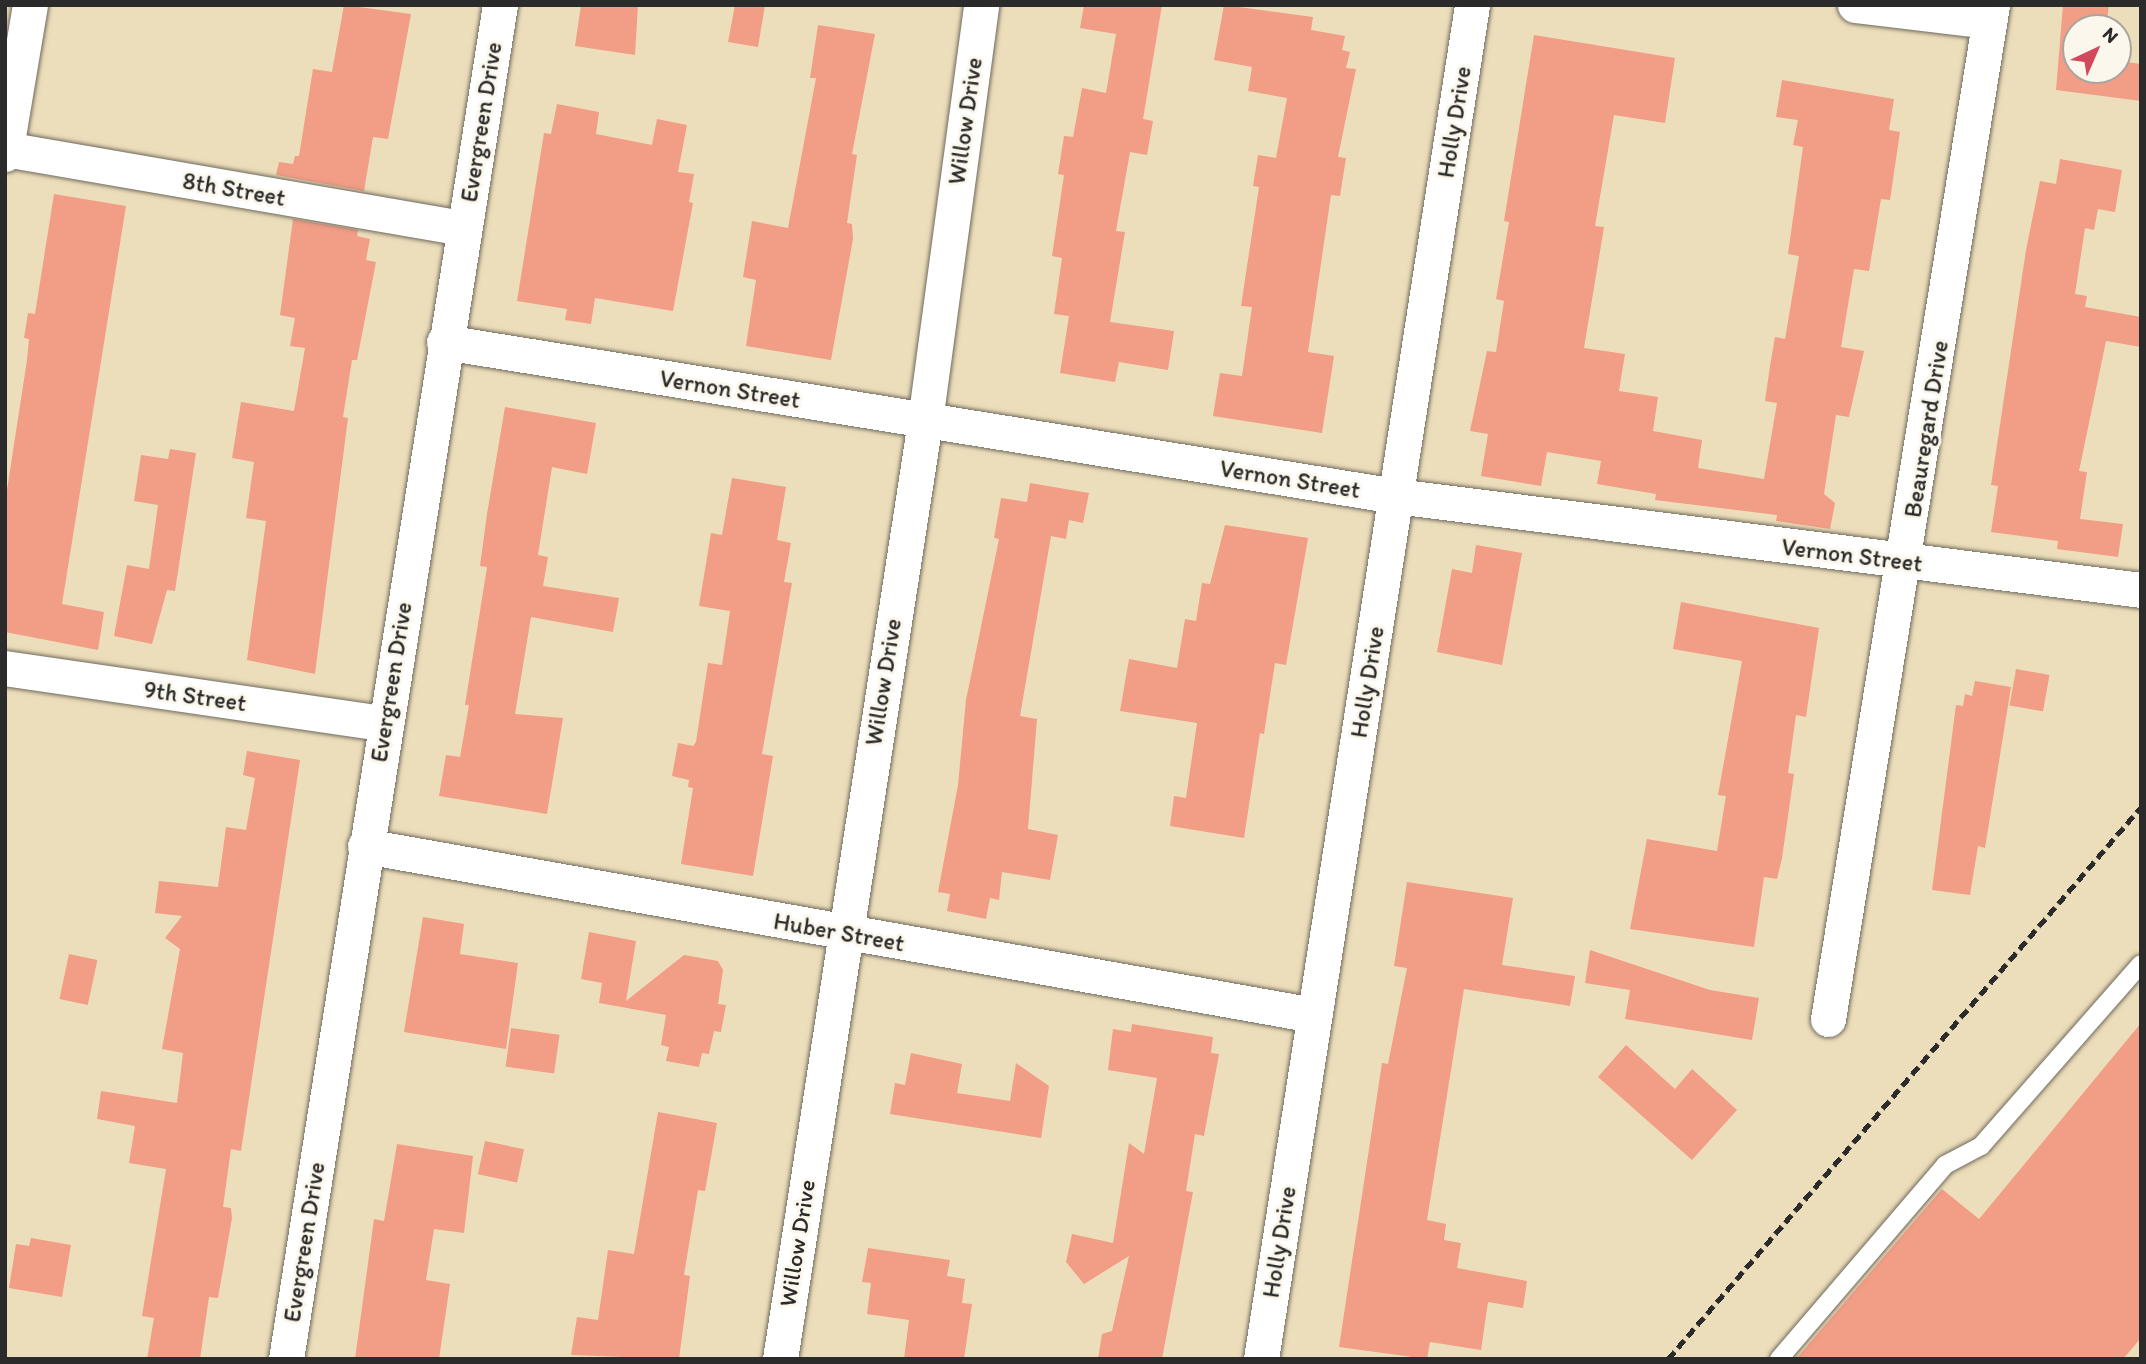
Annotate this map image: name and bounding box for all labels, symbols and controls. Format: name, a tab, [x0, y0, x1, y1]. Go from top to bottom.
north arrow	[2062, 14, 2132, 84]
text: N	[2098, 22, 2123, 48]
street label: Evergreen Drive	[454, 40, 508, 204]
street label: Willow Drive	[942, 55, 988, 187]
street label: Holly Drive	[1431, 64, 1477, 180]
street label: 8th Street	[181, 166, 287, 212]
street label: Beauregard Drive	[1898, 338, 1954, 520]
street label: Vernon Street	[658, 364, 802, 414]
street label: Vernon Street	[1218, 454, 1362, 504]
street label: Vernon Street	[1780, 532, 1924, 578]
street label: Evergreen Drive	[364, 600, 418, 764]
street label: Willow Drive	[859, 616, 907, 748]
street label: Holly Drive	[1344, 624, 1390, 740]
street label: 9th Street	[142, 675, 248, 717]
street label: Huber Street	[772, 906, 906, 958]
street label: Evergreen Drive	[277, 1160, 331, 1324]
street label: Willow Drive	[773, 1177, 821, 1309]
street label: Holly Drive	[1256, 1184, 1302, 1300]

